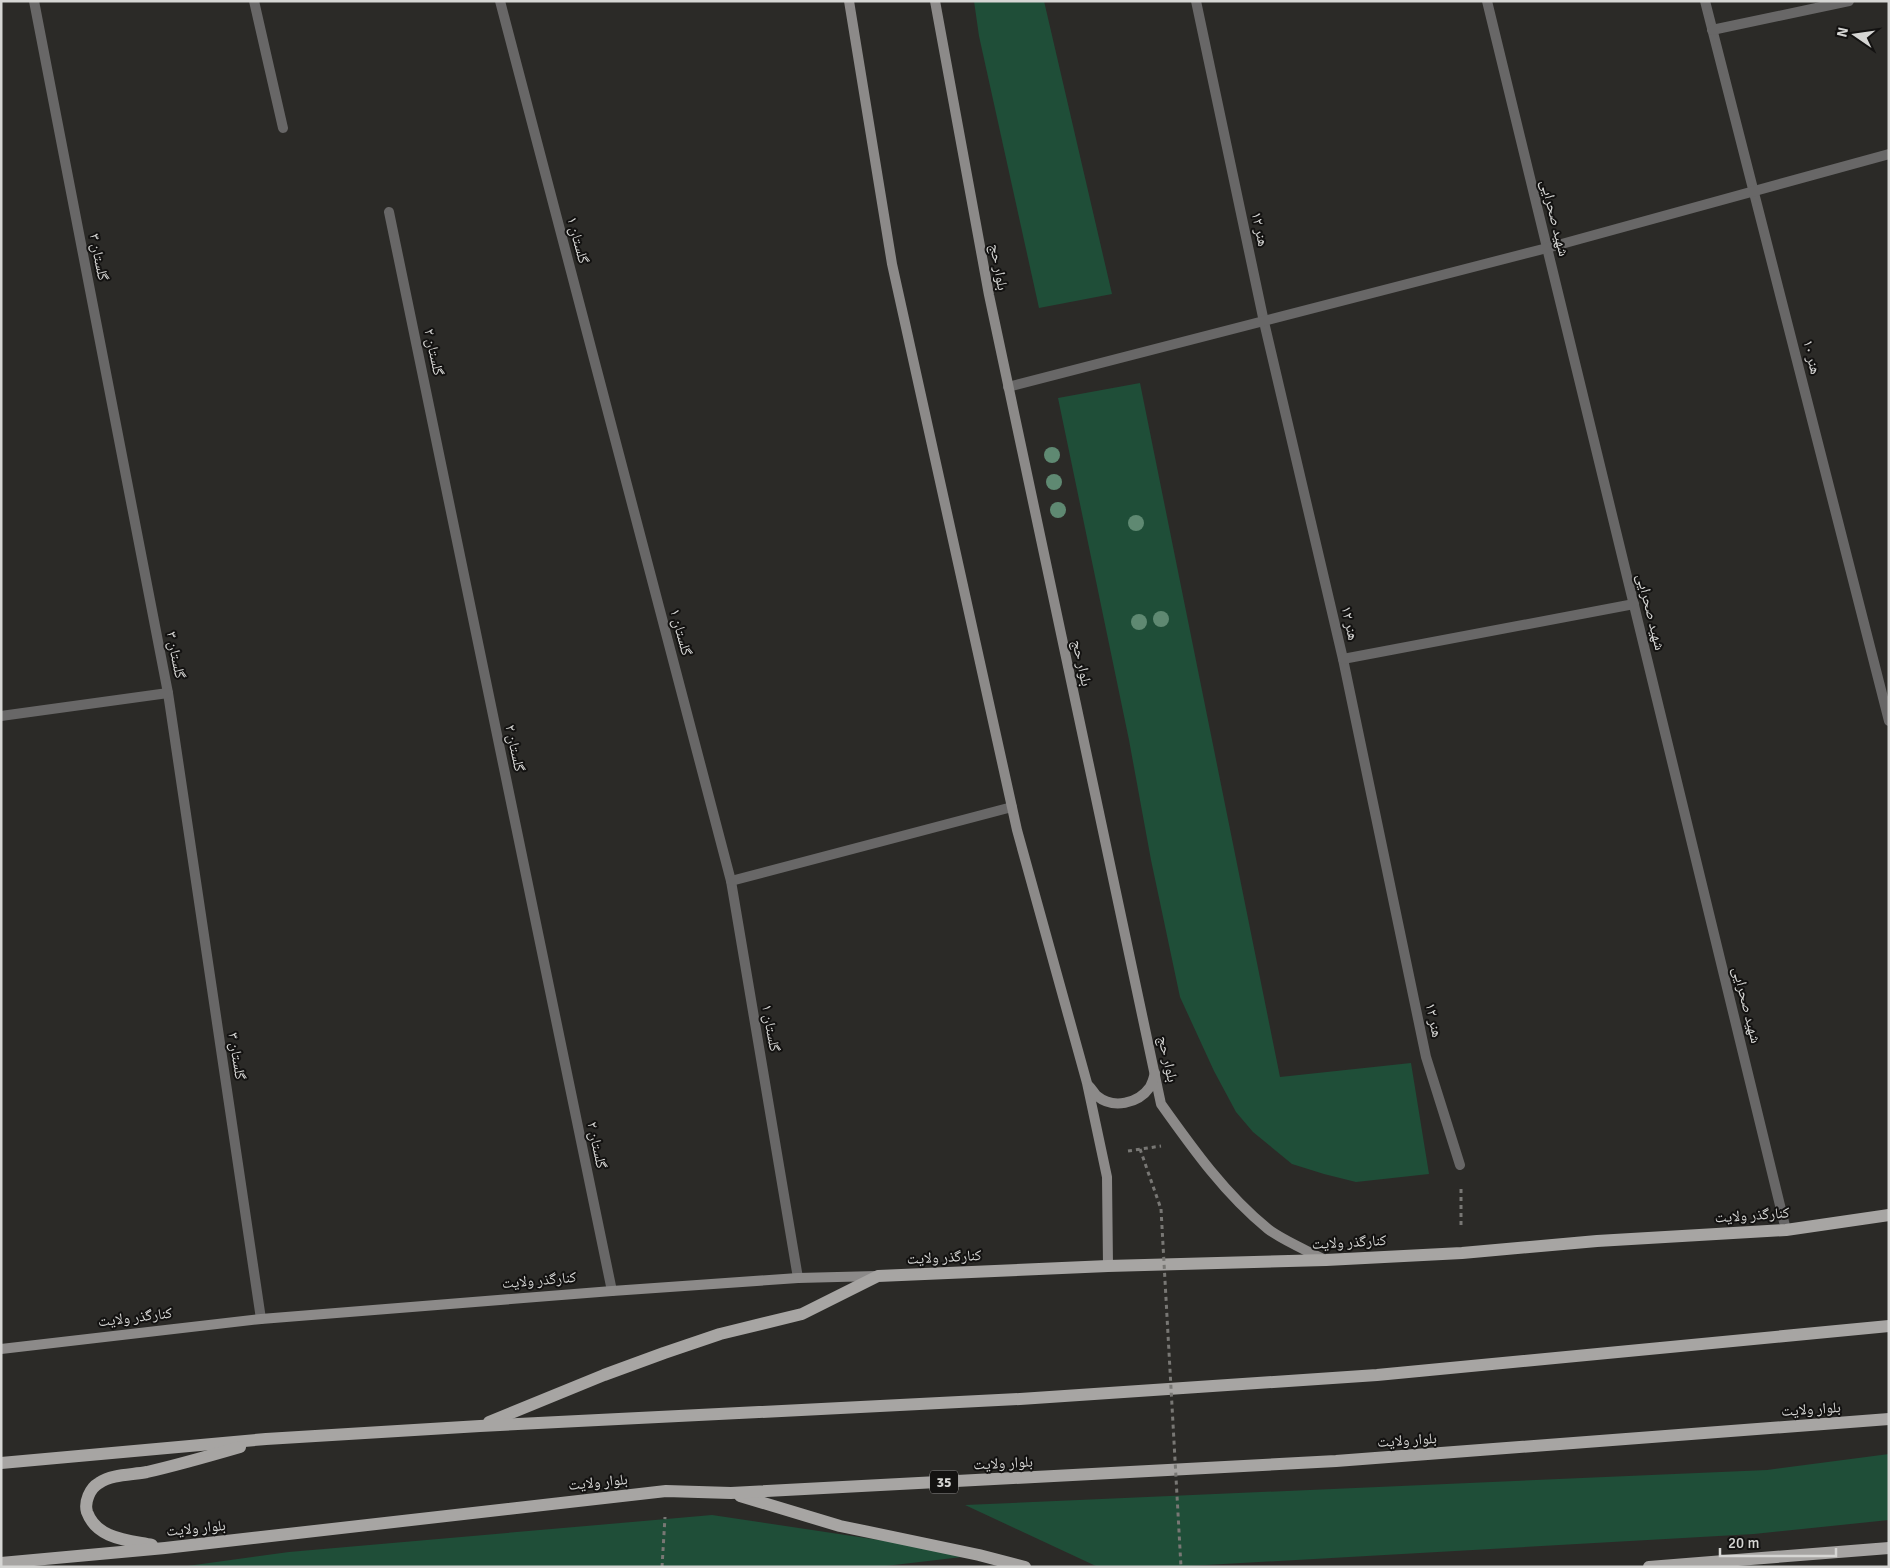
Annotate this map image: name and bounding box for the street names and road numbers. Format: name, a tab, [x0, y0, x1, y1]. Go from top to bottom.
street label: شهید صحرایی	[1536, 178, 1573, 259]
street label: هنر ۱۲	[1248, 210, 1272, 248]
street label: گلستان ۱	[562, 215, 593, 266]
street label: گلستان ۳	[85, 232, 112, 283]
street label: بلوار حج	[985, 242, 1012, 292]
street label: گلستان ۲	[419, 327, 448, 378]
street label: هنر ۱۰	[1799, 338, 1825, 376]
street label: شهید صحرایی	[1632, 572, 1669, 653]
street label: هنر ۱۲	[1337, 604, 1363, 642]
street label: گلستان ۱	[665, 607, 696, 658]
street label: گلستان ۳	[162, 630, 189, 681]
street label: بلوار حج	[1067, 638, 1096, 688]
street label: گلستان ۲	[500, 723, 529, 774]
street label: شهید صحرایی	[1728, 965, 1765, 1046]
street label: هنر ۱۲	[1422, 1001, 1446, 1039]
street label: گلستان ۱	[757, 1003, 784, 1054]
street label: گلستان ۳	[223, 1031, 250, 1082]
street label: بلوار حج	[1153, 1034, 1182, 1084]
street label: گلستان ۲	[582, 1120, 611, 1171]
street label: کنارگذر ولایت	[1714, 1203, 1790, 1227]
street label: کنارگذر ولایت	[1311, 1231, 1387, 1253]
street label: کنارگذر ولایت	[906, 1246, 982, 1268]
street label: کنارگذر ولایت	[501, 1268, 577, 1292]
street label: کنارگذر ولایت	[97, 1304, 173, 1330]
street label: بلوار ولایت	[1781, 1398, 1841, 1420]
street label: بلوار ولایت	[1377, 1429, 1437, 1451]
street label: بلوار ولایت	[973, 1452, 1033, 1474]
street label: بلوار ولایت	[567, 1470, 629, 1494]
road number: 35	[930, 1470, 958, 1494]
street label: بلوار ولایت	[165, 1516, 227, 1540]

